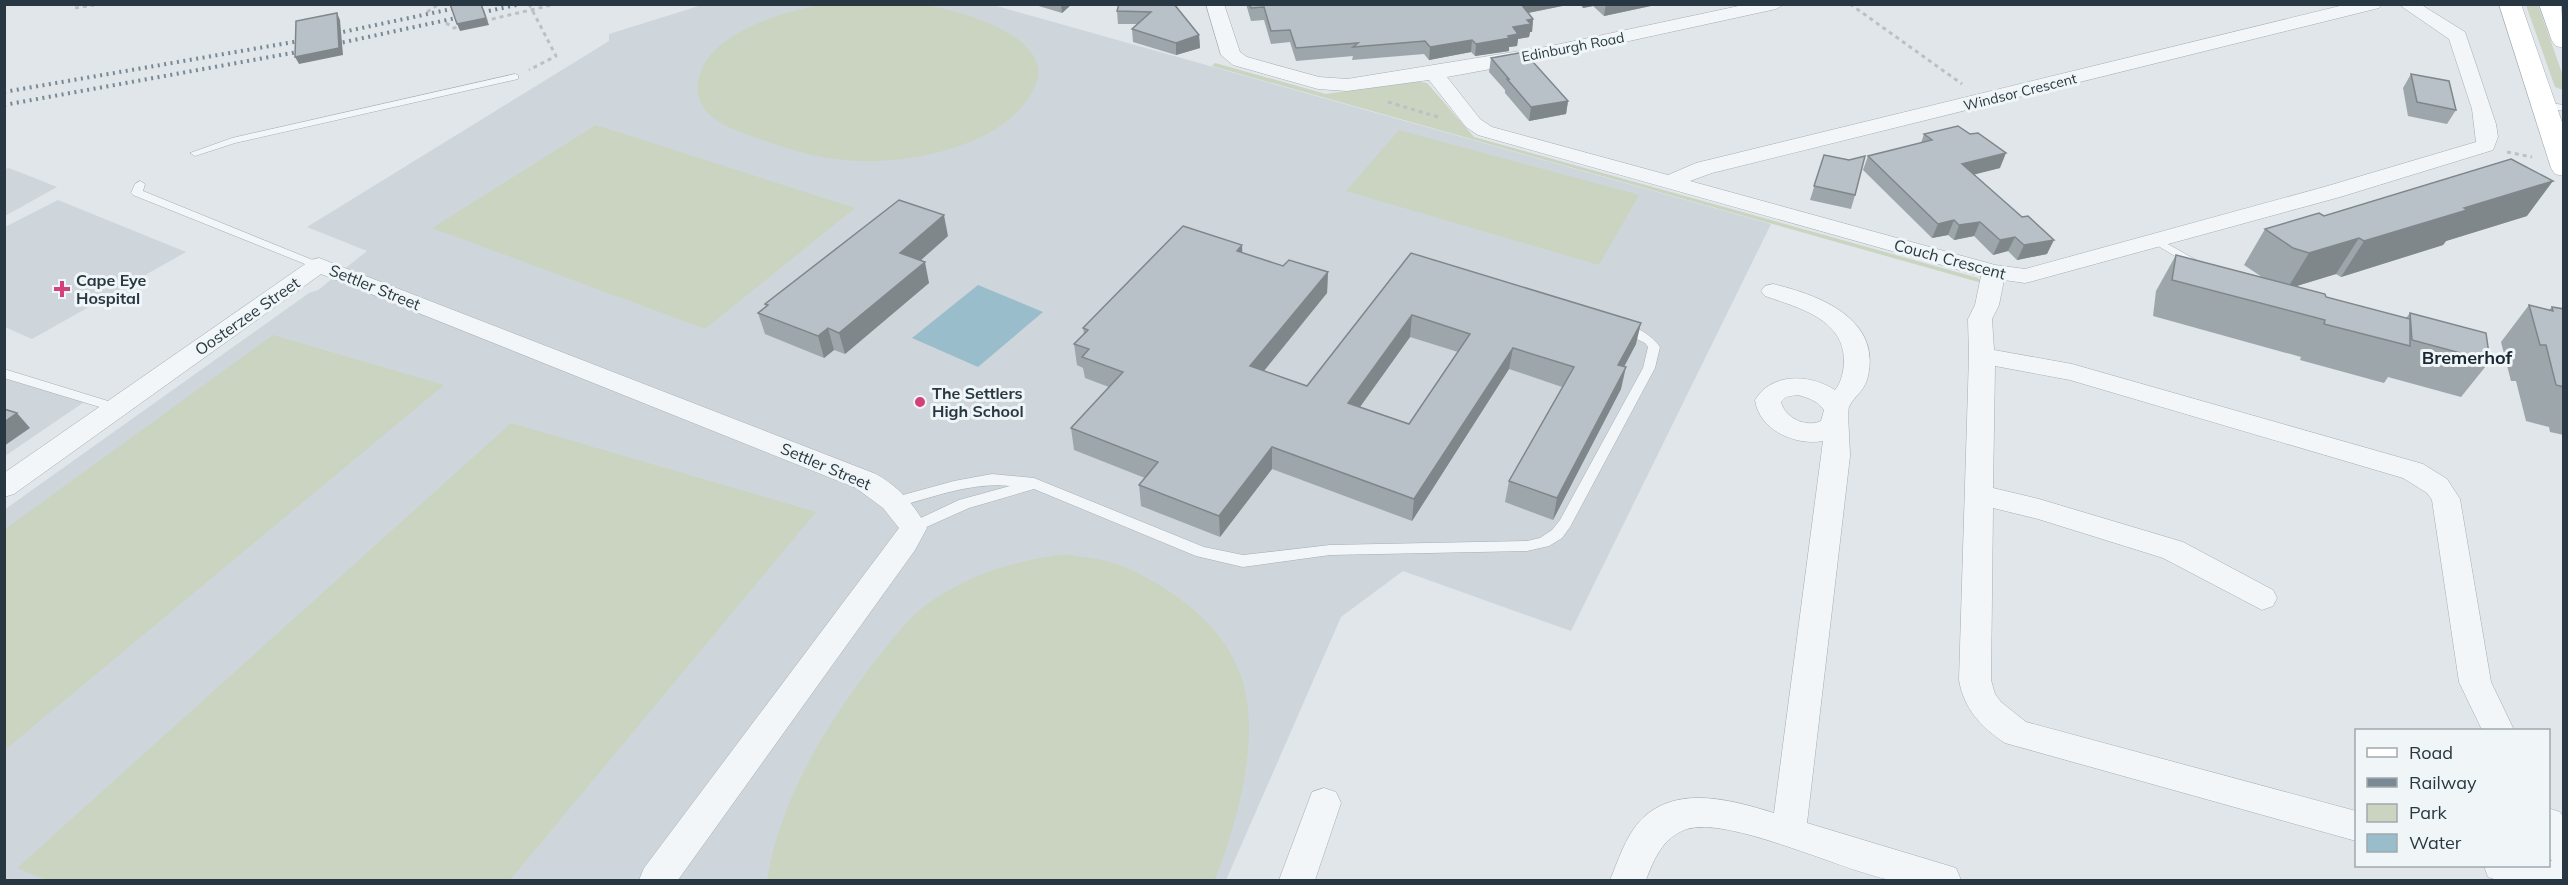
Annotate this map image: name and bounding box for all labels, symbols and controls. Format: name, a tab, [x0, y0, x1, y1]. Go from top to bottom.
street label: Edinburgh Road	[1520, 28, 1626, 66]
street label: Windsor Crescent	[1962, 69, 2078, 115]
street label: Couch Crescent	[1892, 234, 2008, 284]
street label: Settler Street	[327, 260, 424, 314]
place label: Cape Eye Hospital	[76, 270, 147, 308]
street label: Oosterzee Street	[191, 272, 304, 360]
marker: Cape Eye Hospital	[53, 280, 71, 298]
district label: Bremerhof	[2422, 346, 2513, 369]
place label: The Settlers High School	[932, 383, 1024, 421]
marker: The Settlers High School	[913, 395, 927, 409]
street label: Settler Street	[778, 438, 875, 494]
legend	[2355, 729, 2550, 867]
text: Road	[2409, 741, 2453, 764]
text: Railway	[2409, 771, 2477, 794]
text: Park	[2409, 801, 2448, 824]
text: Water	[2409, 831, 2462, 854]

